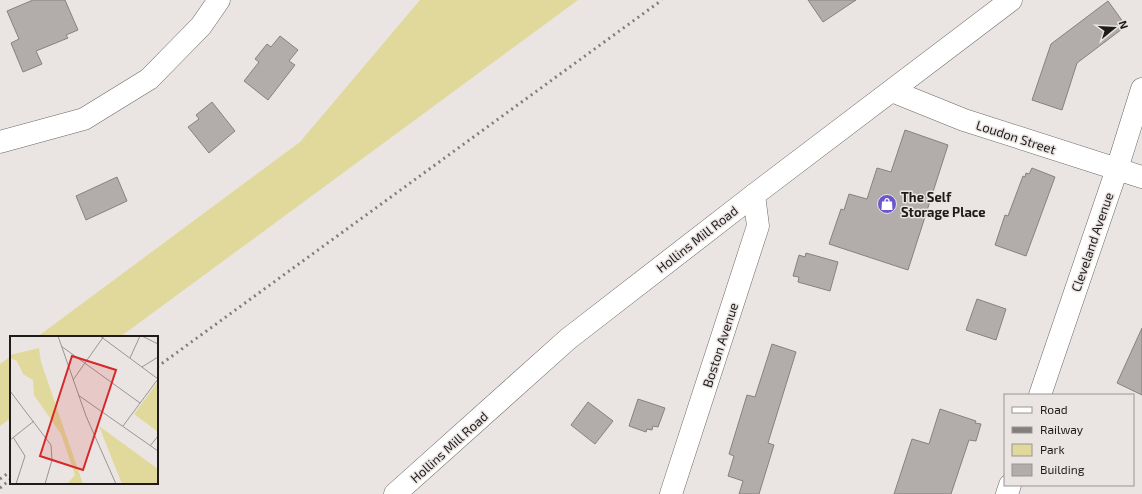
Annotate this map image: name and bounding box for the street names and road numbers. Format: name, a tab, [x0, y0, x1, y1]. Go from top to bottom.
street label: Loudon Street	[974, 117, 1058, 157]
street label: Cleveland Avenue	[1067, 190, 1117, 294]
street label: Hollins Mill Road	[653, 202, 741, 276]
street label: Boston Avenue	[699, 301, 741, 389]
street label: Hollins Mill Road	[407, 408, 491, 486]

